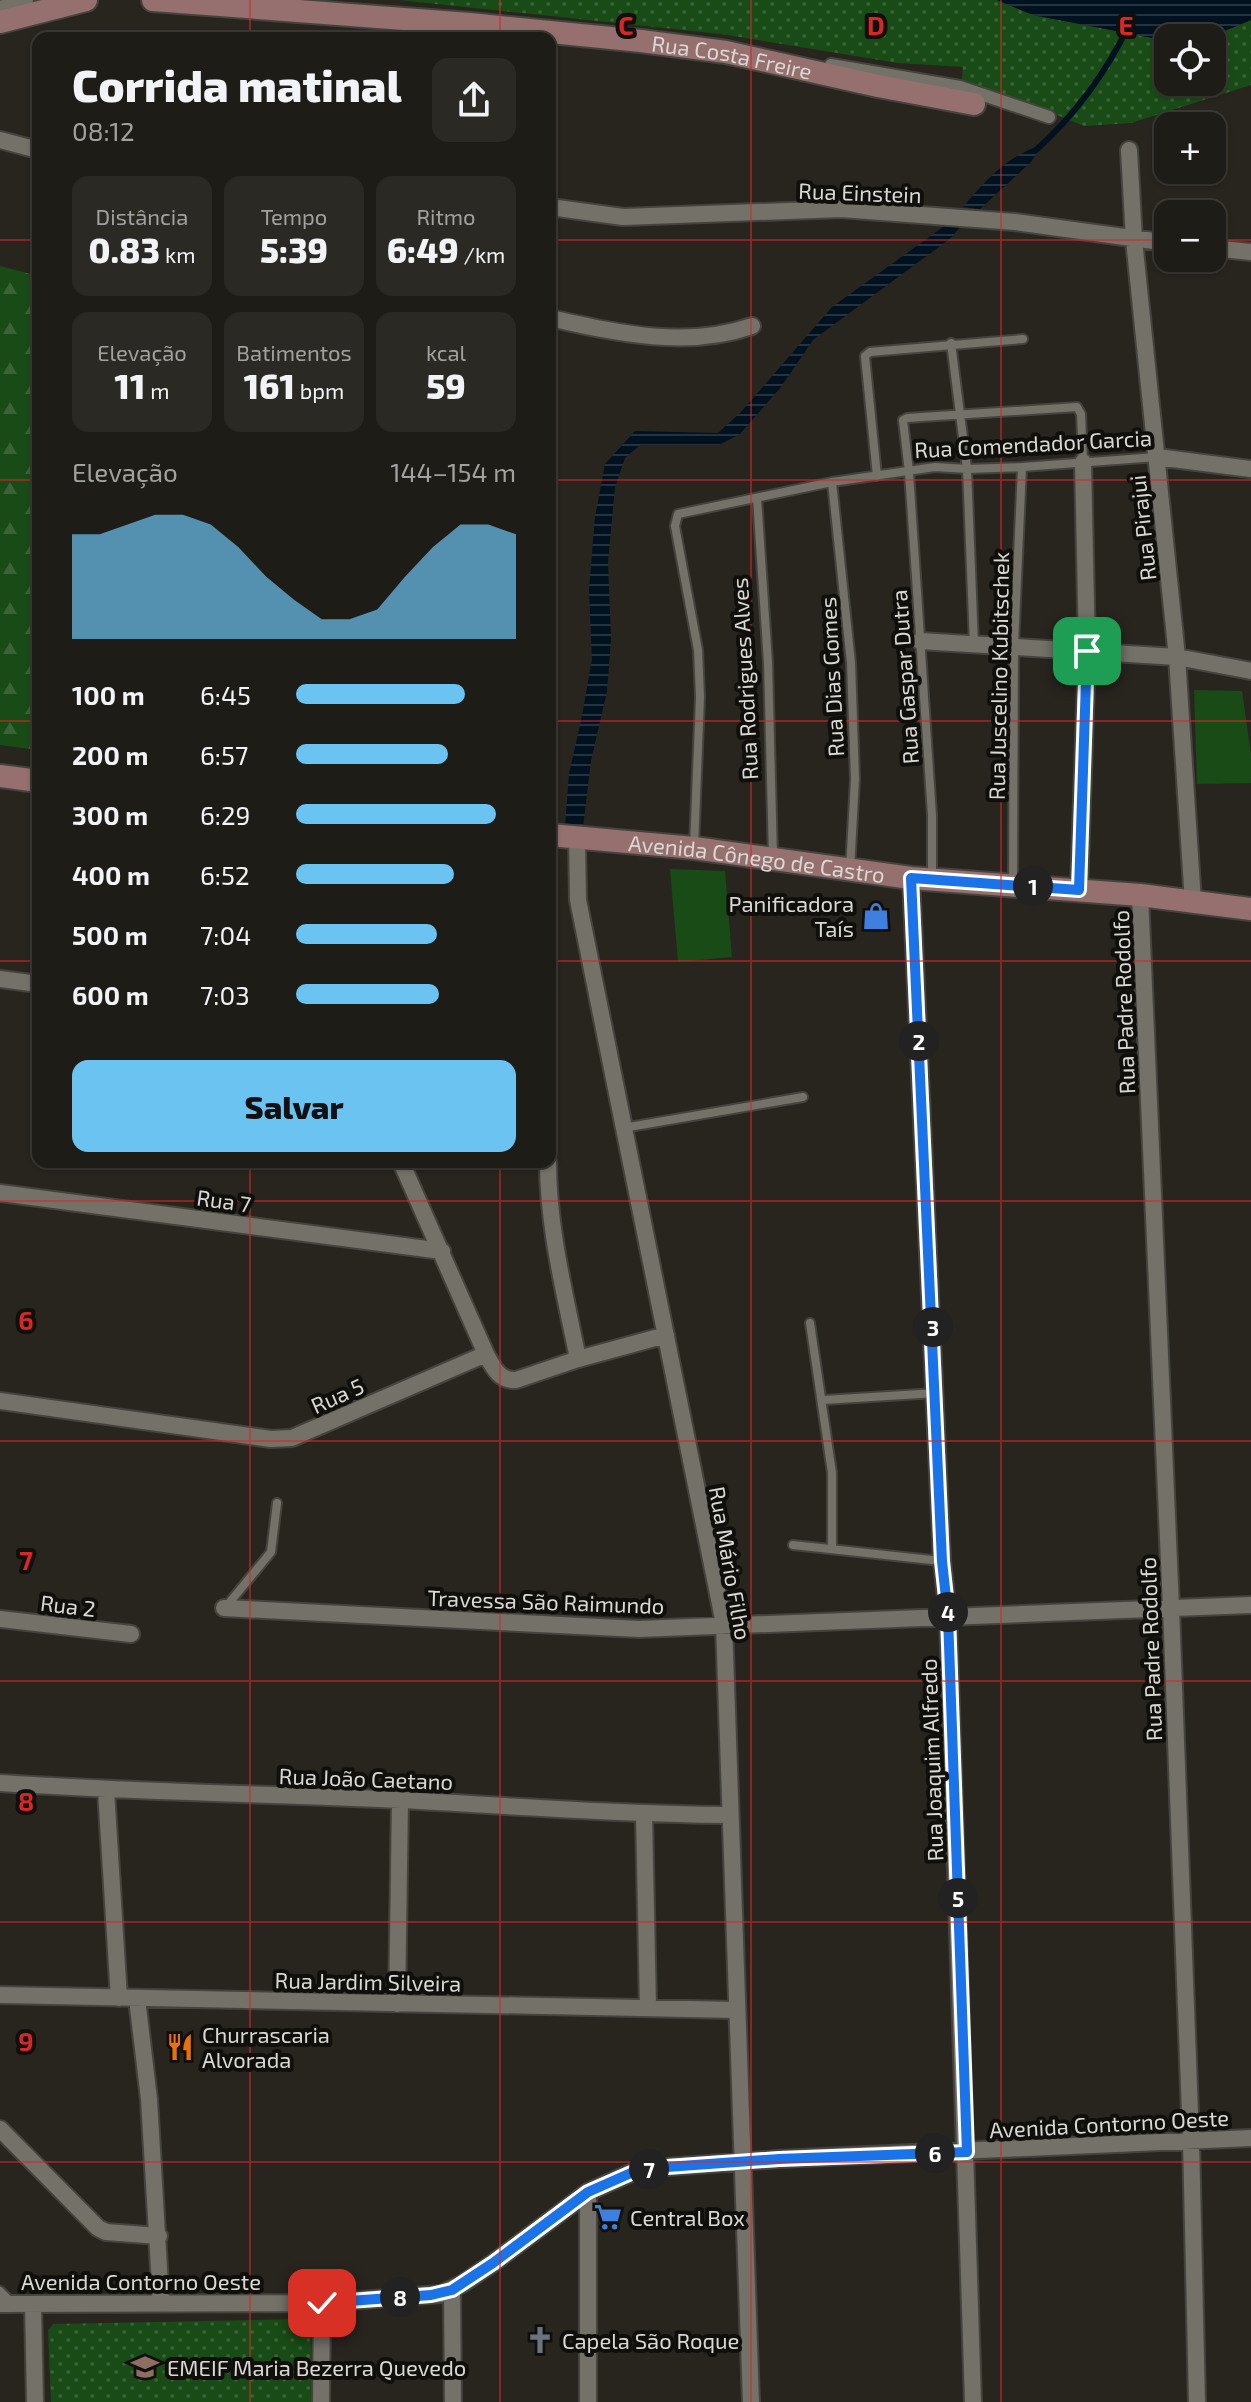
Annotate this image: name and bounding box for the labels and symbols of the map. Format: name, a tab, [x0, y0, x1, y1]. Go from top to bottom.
text: C	[618, 9, 634, 40]
text: D	[867, 9, 885, 40]
text: E	[1118, 9, 1134, 40]
street label: Rua Costa Freire	[650, 30, 814, 84]
street label: Rua Einstein	[798, 177, 922, 207]
street label: Rua Comendador Garcia	[914, 424, 1152, 462]
street label: Rua Pirajui	[1124, 474, 1161, 582]
street label: Rua Juscelino Kubitschek	[983, 552, 1013, 800]
street label: Rua Rodrigues Alves	[726, 577, 762, 781]
street label: Rua Gaspar Dutra	[885, 589, 923, 765]
street label: Rua Dias Gomes	[814, 596, 848, 758]
pin	[1053, 617, 1121, 685]
street label: Avenida Cônego de Castro	[627, 829, 887, 887]
pin: 1	[1013, 866, 1053, 906]
place label: Panificadora Taís	[729, 890, 854, 941]
shop icon: Panificadora Taís	[861, 901, 891, 931]
street label: Rua Padre Rodolfo	[1107, 910, 1139, 1094]
pin: 2	[899, 1021, 939, 1061]
street label: Rua 7	[195, 1183, 253, 1217]
text: 6	[18, 1304, 34, 1335]
pin: 3	[913, 1307, 953, 1347]
street label: Rua 5	[307, 1372, 367, 1418]
street label: Rua Mário Filho	[705, 1484, 757, 1642]
text: 7	[19, 1544, 33, 1575]
street label: Rua Padre Rodolfo	[1134, 1557, 1166, 1741]
street label: Travessa São Raimundo	[427, 1584, 665, 1618]
street label: Rua 2	[39, 1589, 97, 1621]
pin: 4	[928, 1592, 968, 1632]
street label: Rua Joaquim Alfredo	[914, 1658, 948, 1862]
street label: Rua João Caetano	[278, 1762, 454, 1794]
text: 8	[18, 1785, 34, 1816]
pin: 5	[938, 1878, 978, 1918]
street label: Rua Jardim Silveira	[274, 1966, 462, 1996]
place label: Churrascaria Alvorada	[202, 2021, 330, 2072]
text: 9	[18, 2025, 34, 2056]
restaurant icon: Churrascaria Alvorada	[165, 2032, 195, 2062]
street label: Avenida Contorno Oeste	[988, 2104, 1230, 2142]
pin: 6	[915, 2133, 955, 2173]
pin: 7	[629, 2149, 669, 2189]
supermarket icon: Central Box	[593, 2202, 623, 2232]
place label: Central Box	[630, 2204, 745, 2230]
street label: Avenida Contorno Oeste	[21, 2268, 261, 2294]
pin	[288, 2269, 356, 2337]
pin: 8	[380, 2277, 420, 2317]
church icon: Capela São Roque	[525, 2325, 555, 2355]
place label: Capela São Roque	[562, 2327, 739, 2353]
school or university icon: EMEIF Maria Bezerra Quevedo	[130, 2352, 160, 2382]
place label: EMEIF Maria Bezerra Quevedo	[167, 2354, 466, 2381]

